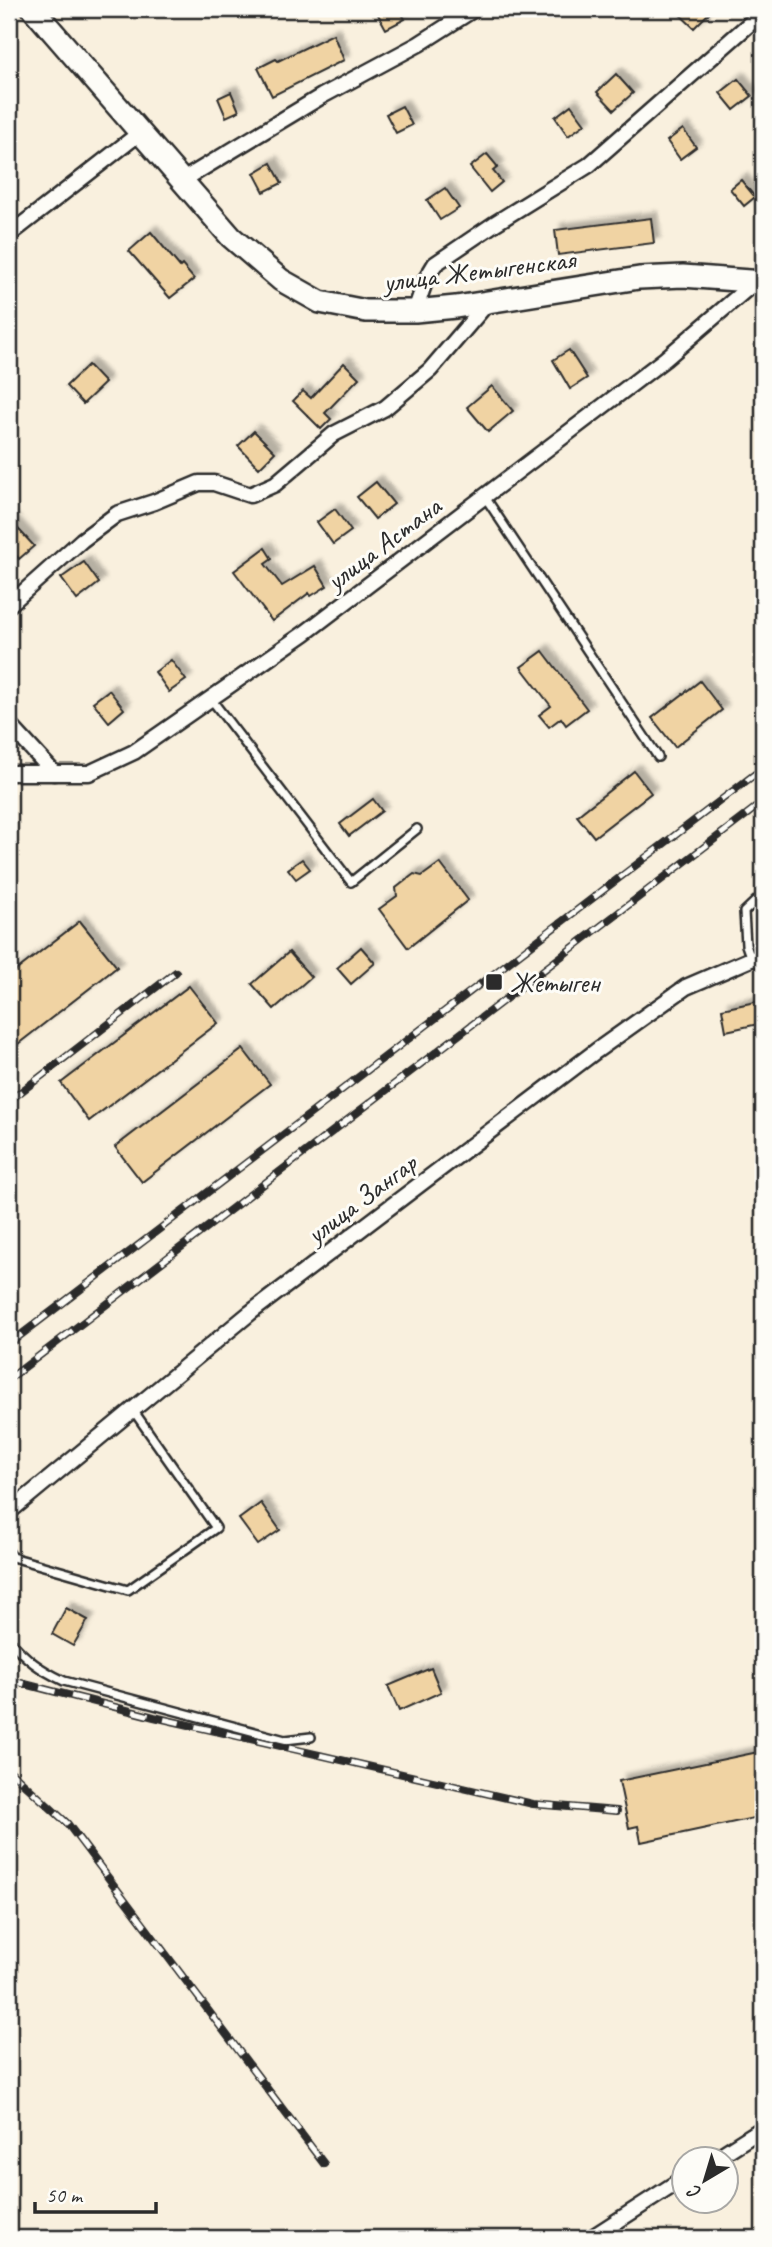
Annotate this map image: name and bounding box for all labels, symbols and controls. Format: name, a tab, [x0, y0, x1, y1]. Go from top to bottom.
street label: улица Жетыгенская	[379, 241, 579, 300]
street label: улица Астана	[317, 488, 449, 599]
place label: Жетыген	[510, 965, 601, 1000]
marker: Жетыген	[484, 972, 504, 992]
street label: улица Зангар	[298, 1145, 425, 1252]
north arrow	[670, 2146, 740, 2216]
scale bar	[35, 2170, 156, 2214]
text: С	[682, 2179, 706, 2205]
text: 50 m	[46, 2182, 84, 2208]

